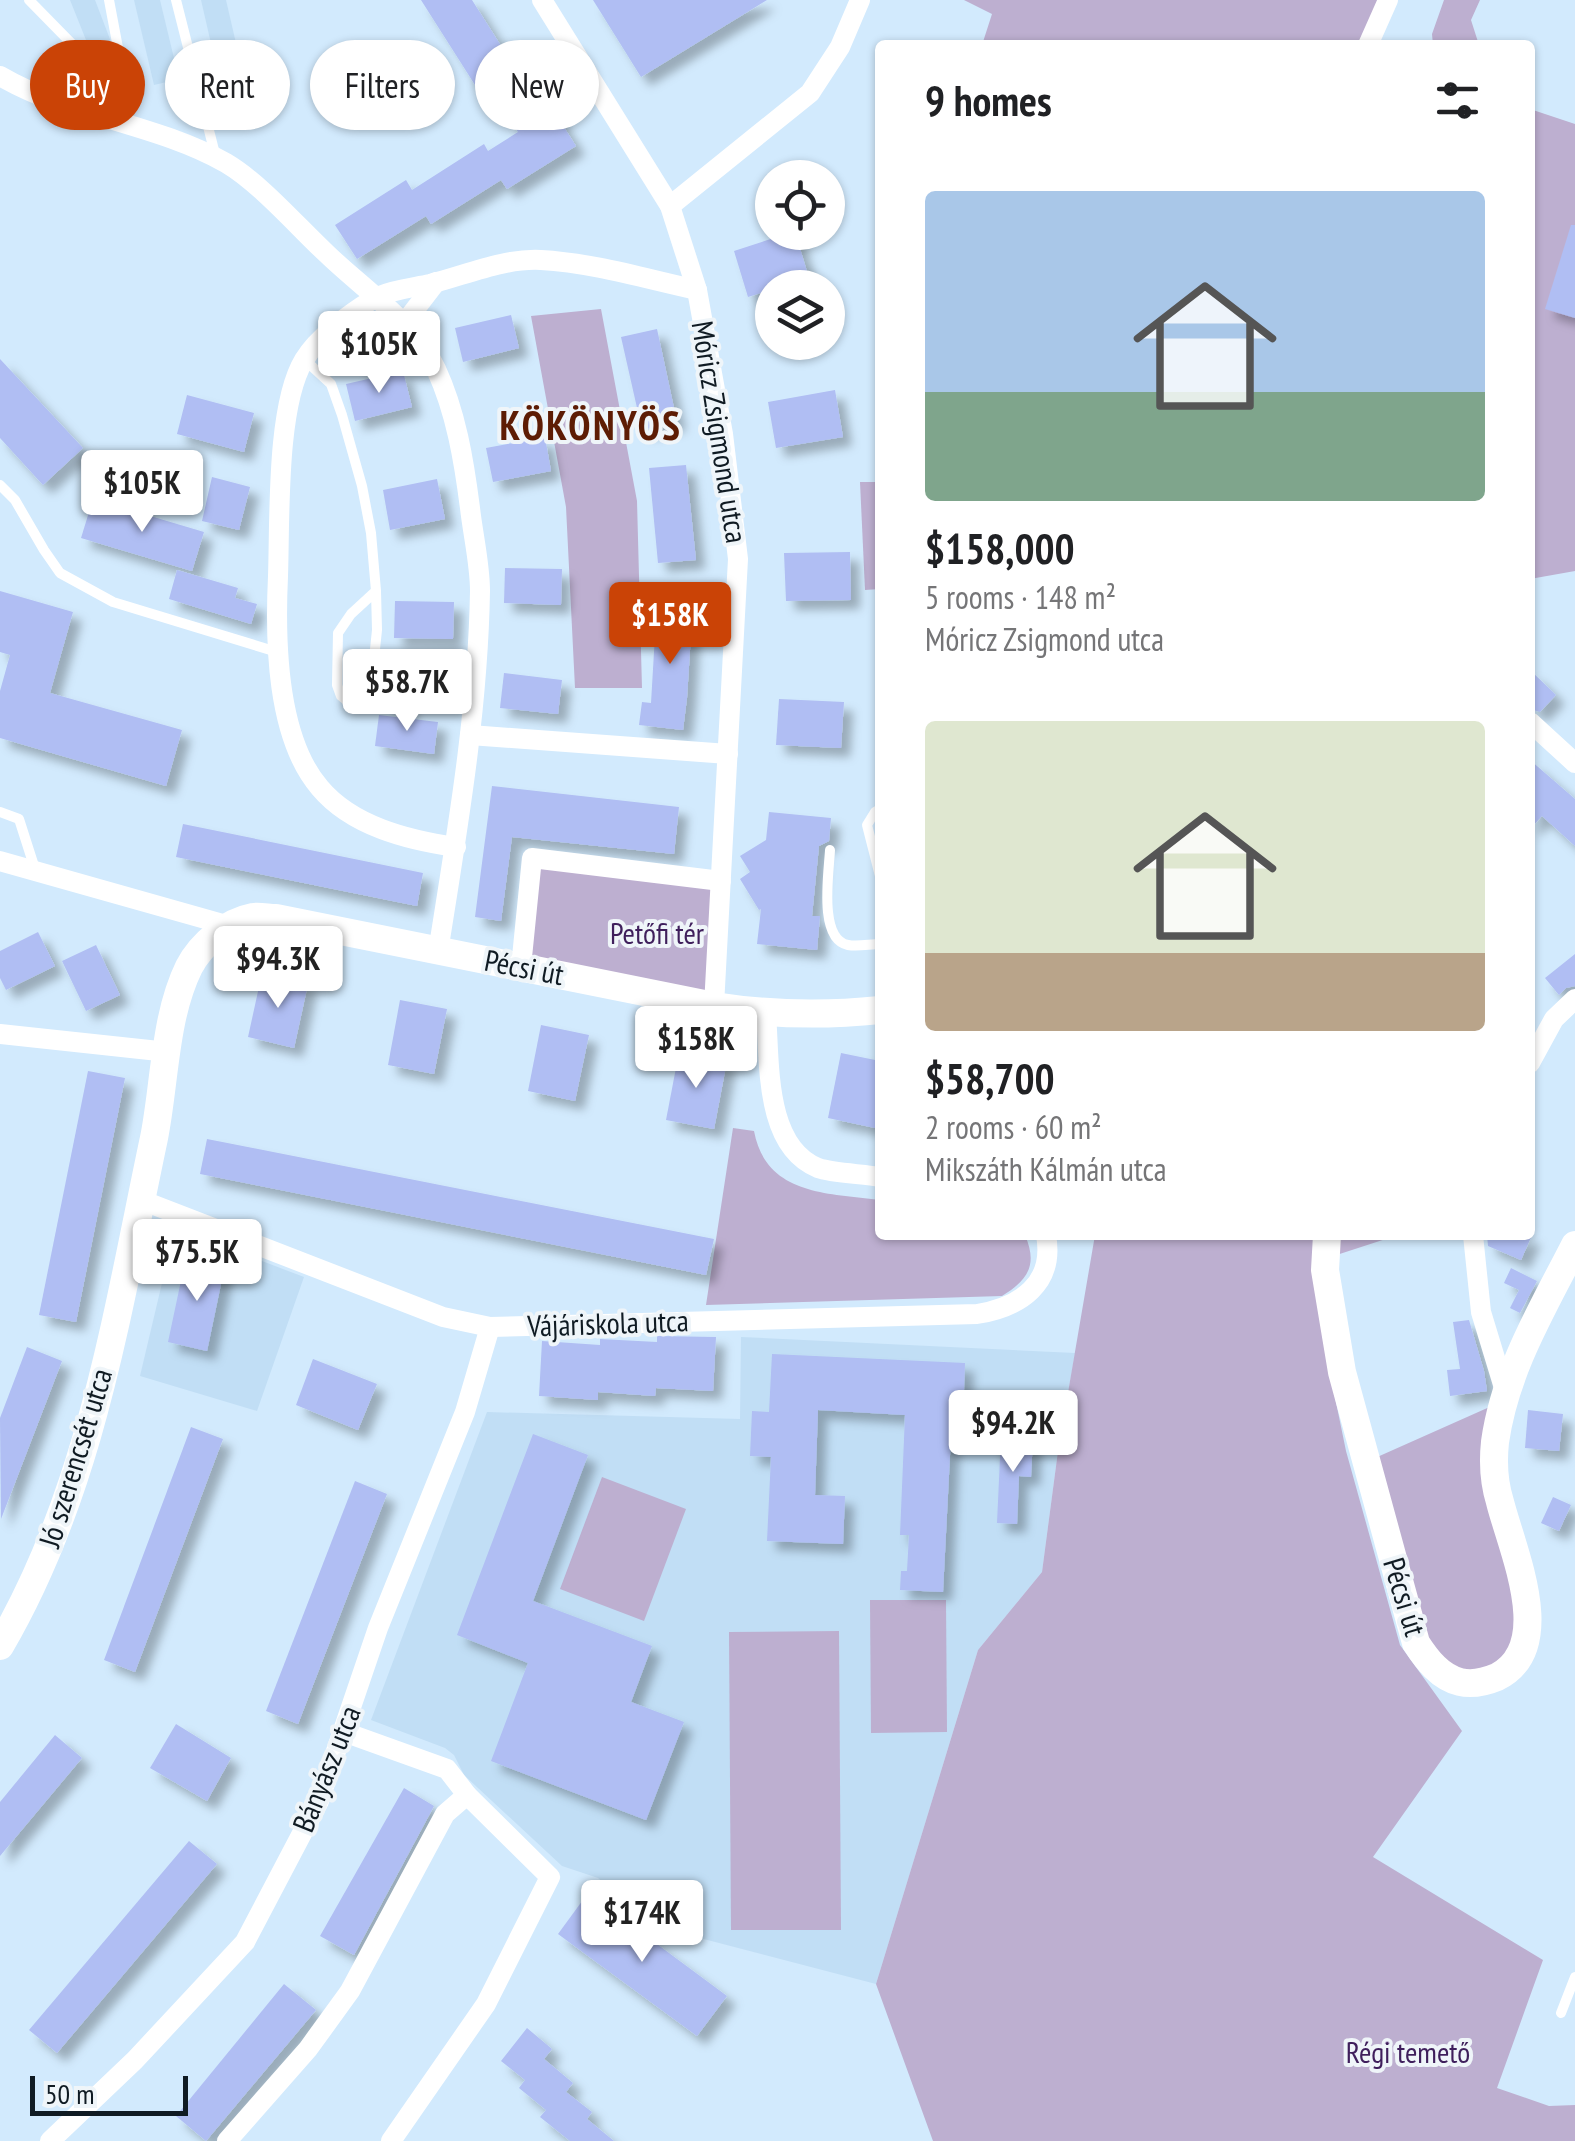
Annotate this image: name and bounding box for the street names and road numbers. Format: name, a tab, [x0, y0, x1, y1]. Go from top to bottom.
street label: Móricz Zsigmond utca	[684, 318, 757, 545]
street label: Pécsi út	[481, 940, 568, 993]
street label: Vájáriskola utca	[526, 1300, 689, 1345]
street label: Jó szerencsét utca	[29, 1363, 120, 1553]
street label: Pécsi út	[1375, 1553, 1436, 1641]
street label: Bányász utca	[283, 1700, 369, 1837]

